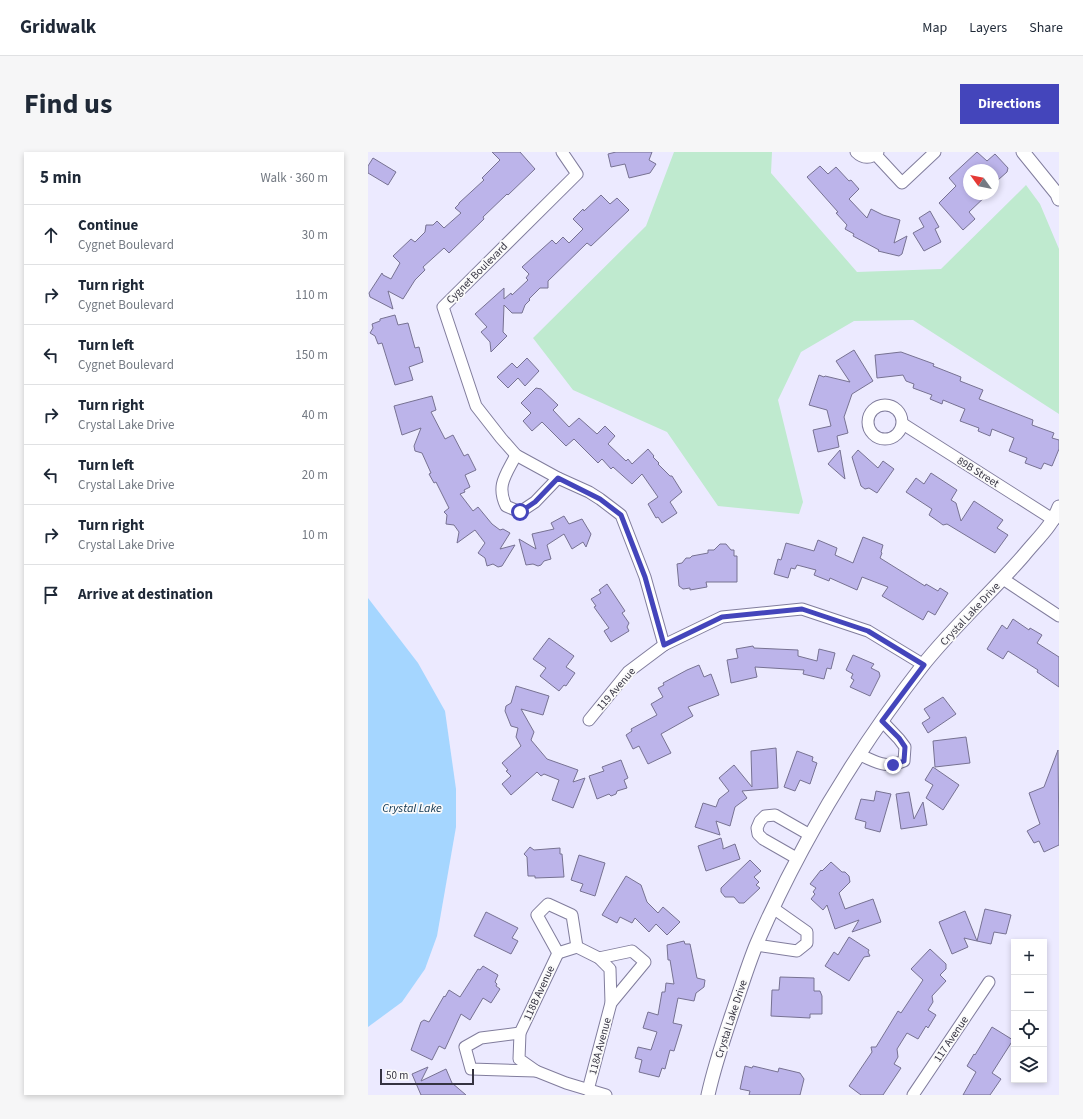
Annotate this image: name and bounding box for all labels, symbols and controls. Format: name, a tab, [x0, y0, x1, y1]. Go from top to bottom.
text: Gridwalk	[20, 14, 96, 41]
text: Map	[922, 18, 947, 38]
text: Layers	[969, 18, 1007, 38]
text: Share	[1029, 18, 1063, 38]
text: Find us	[24, 84, 112, 124]
button: Directions	[960, 84, 1059, 124]
north arrow	[963, 164, 999, 200]
text: 5 min	[40, 166, 81, 190]
text: Walk · 360 m	[260, 169, 328, 187]
text: Continue	[78, 215, 138, 236]
icon: ahead	[40, 224, 62, 246]
text: 30 m	[302, 226, 328, 244]
text: Cygnet Boulevard	[78, 236, 174, 254]
street label: Cygnet Boulevard	[443, 239, 511, 307]
text: Turn right	[78, 275, 144, 296]
icon: right	[40, 284, 62, 306]
text: 110 m	[295, 286, 328, 304]
text: Cygnet Boulevard	[78, 296, 174, 314]
text: Turn left	[78, 335, 134, 356]
icon: left	[40, 344, 62, 366]
text: 150 m	[295, 346, 328, 364]
text: Cygnet Boulevard	[78, 356, 174, 374]
text: Turn right	[78, 395, 144, 416]
icon: right	[40, 404, 62, 426]
text: 40 m	[302, 406, 328, 424]
text: Crystal Lake Drive	[78, 416, 174, 434]
street label: 89B Street	[954, 453, 1002, 491]
text: Turn left	[78, 455, 134, 476]
icon: left	[40, 464, 62, 486]
text: 20 m	[302, 466, 328, 484]
text: Crystal Lake Drive	[78, 476, 174, 494]
route start	[511, 503, 529, 521]
text: Turn right	[78, 515, 144, 536]
icon: right	[40, 524, 62, 546]
text: 10 m	[302, 526, 328, 544]
text: Crystal Lake Drive	[78, 536, 174, 554]
street label: Crystal Lake Drive	[937, 579, 1004, 649]
icon: arrive	[40, 584, 62, 606]
text: Arrive at destination	[78, 584, 213, 605]
street label: 119 Avenue	[593, 664, 639, 714]
route end	[884, 756, 902, 774]
water label: Crystal Lake	[382, 800, 442, 817]
map controls	[1011, 939, 1047, 1083]
button: +	[1011, 939, 1047, 975]
street label: 118B Avenue	[520, 963, 558, 1023]
button: −	[1011, 975, 1047, 1011]
street label: Crystal Lake Drive	[711, 977, 751, 1060]
button: locate	[1011, 1011, 1047, 1047]
street label: 117 Avenue	[930, 1013, 972, 1065]
street label: 118A Avenue	[585, 1015, 615, 1076]
button: layers	[1011, 1047, 1047, 1083]
scale bar	[380, 1067, 474, 1086]
text: 50 m	[386, 1068, 408, 1083]

